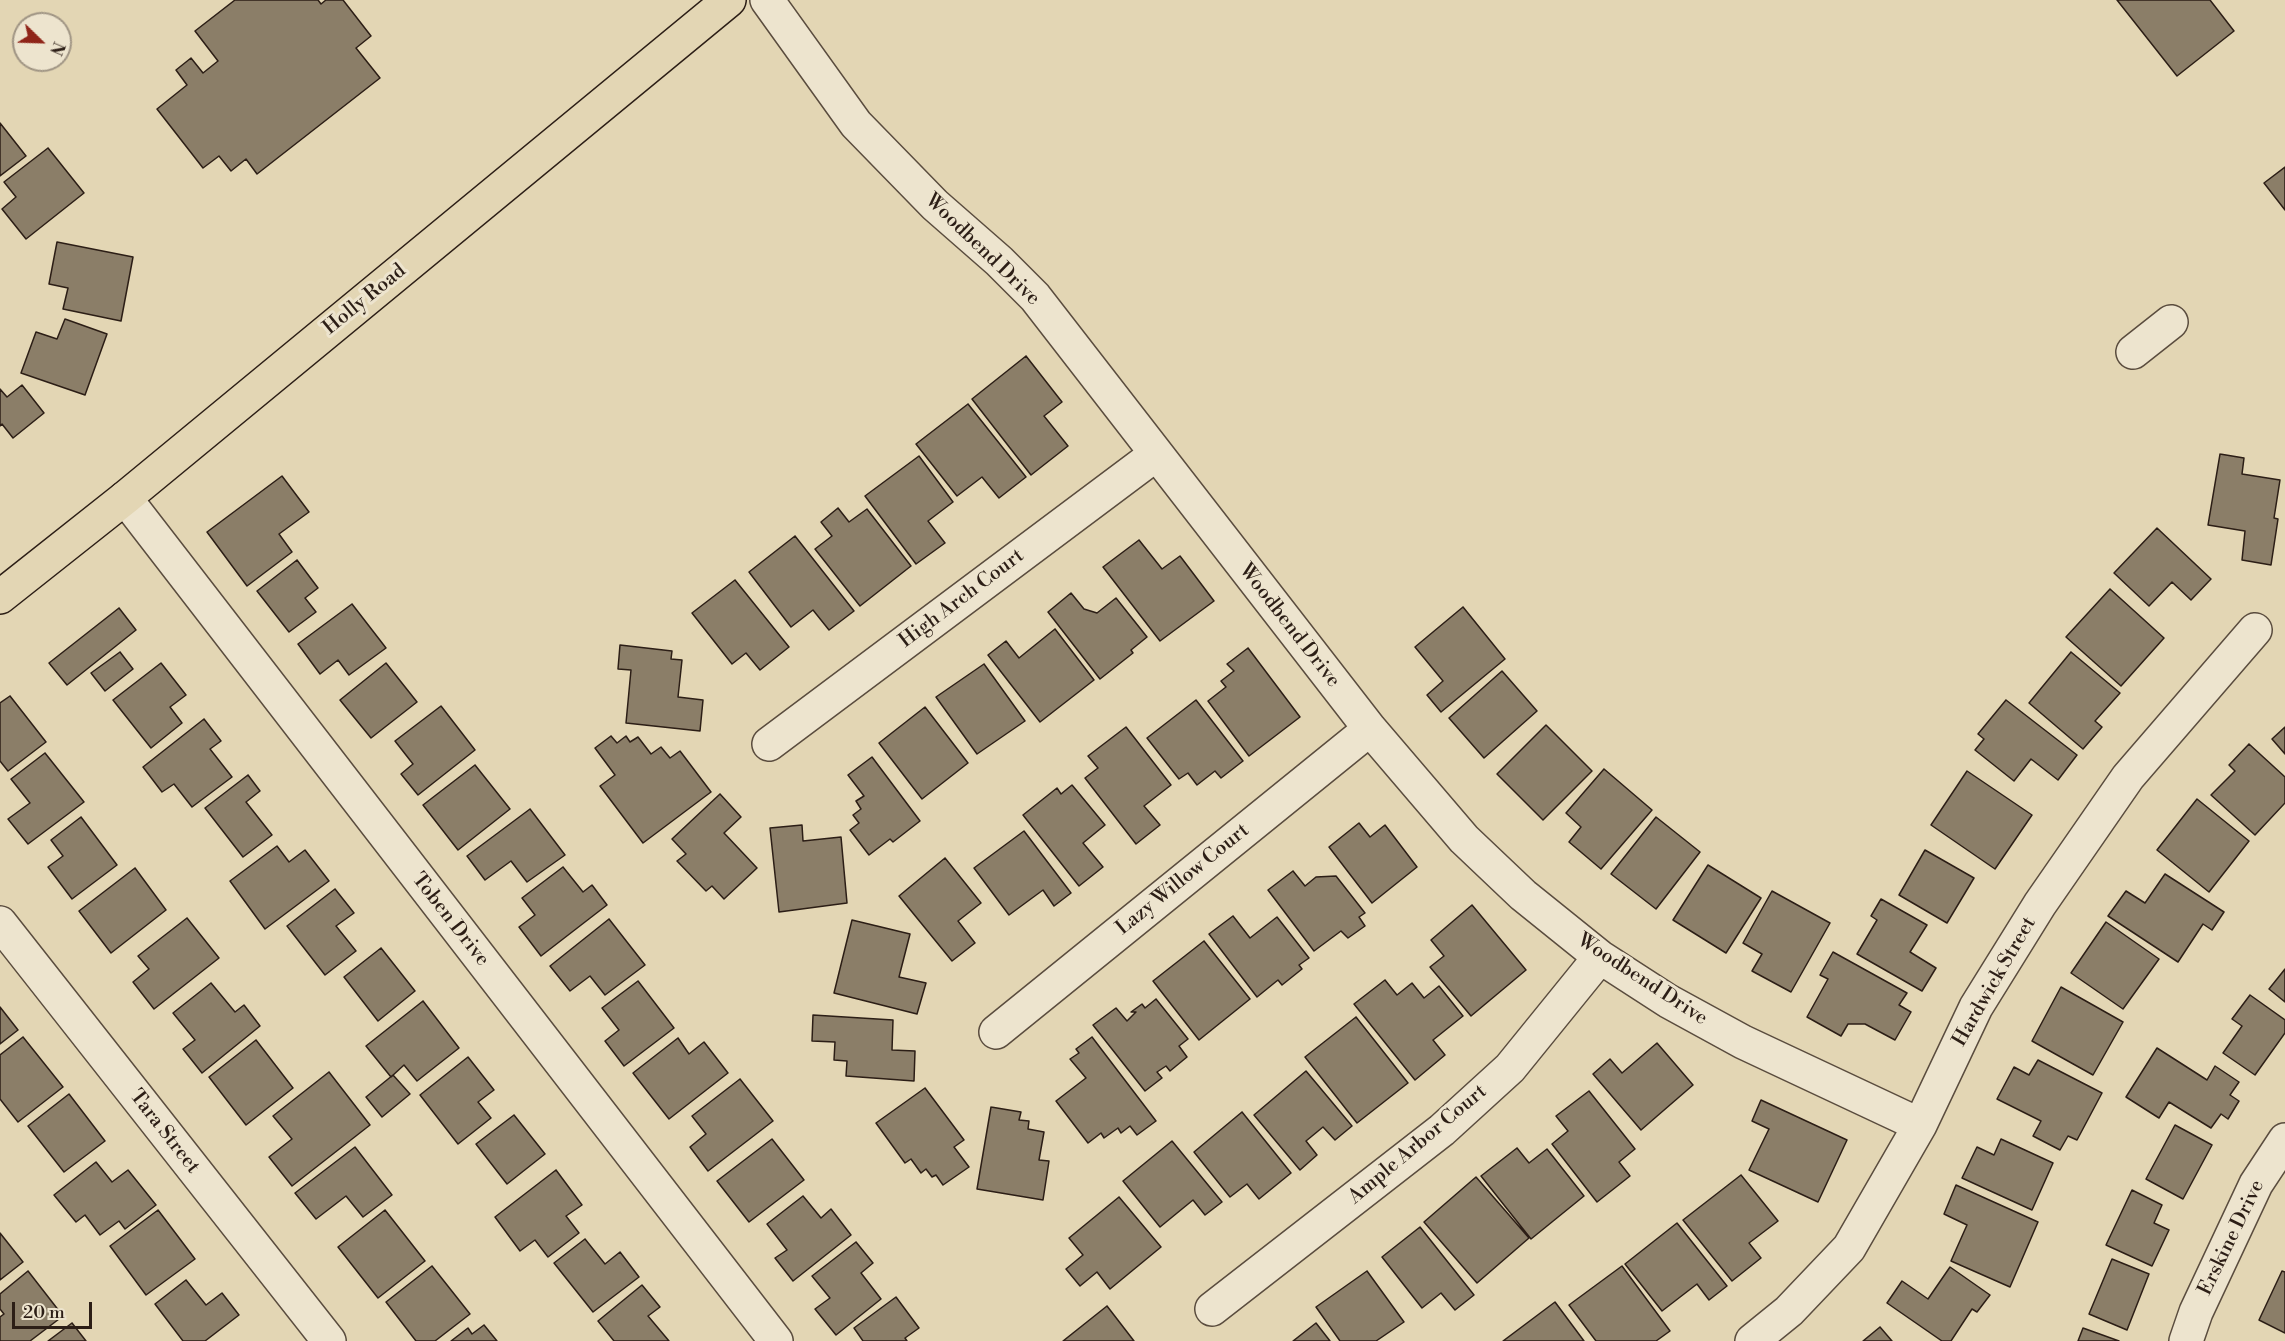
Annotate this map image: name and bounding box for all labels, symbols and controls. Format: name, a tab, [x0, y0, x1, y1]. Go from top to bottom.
north arrow	[12, 12, 72, 72]
text: N	[45, 39, 68, 58]
street label: Woodbend Drive	[920, 189, 1044, 311]
street label: Holly Road	[319, 259, 411, 341]
street label: High Arch Court	[895, 544, 1029, 654]
street label: Woodbend Drive	[1233, 559, 1345, 693]
street label: Lazy Willow Court	[1112, 819, 1254, 941]
street label: Toben Drive	[406, 868, 494, 972]
street label: Hardwick Street	[1948, 913, 2042, 1051]
street label: Woodbend Drive	[1572, 929, 1712, 1031]
street label: Ample Arbor Court	[1344, 1080, 1492, 1210]
street label: Tara Street	[124, 1085, 204, 1179]
street label: Erskine Drive	[2194, 1176, 2270, 1300]
scale bar	[15, 1290, 94, 1328]
text: 20 m	[23, 1301, 65, 1324]

